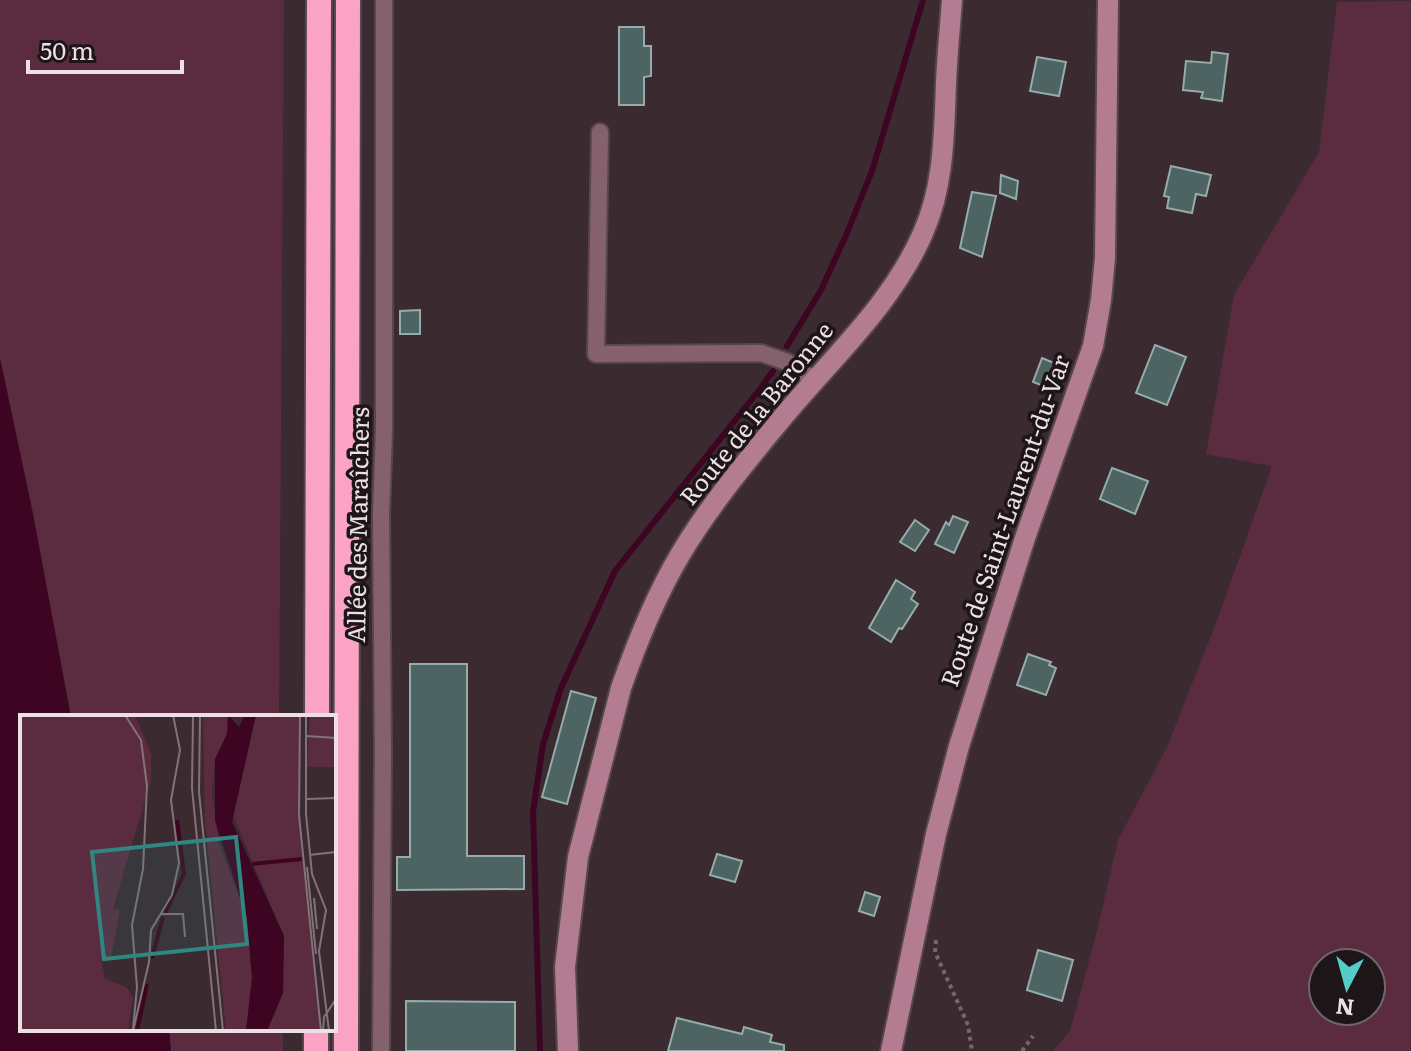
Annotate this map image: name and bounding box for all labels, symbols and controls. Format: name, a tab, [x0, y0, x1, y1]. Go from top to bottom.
scale bar	[28, 24, 182, 74]
text: 50 m	[40, 32, 94, 67]
street label: Route de la Baronne	[670, 313, 840, 512]
street label: Route de Saint-Laurent-du-Var	[930, 349, 1077, 691]
street label: Allée des Maraîchers	[337, 407, 376, 643]
inset map	[20, 715, 336, 1031]
north arrow	[1307, 947, 1387, 1027]
text: N	[1334, 991, 1356, 1026]

